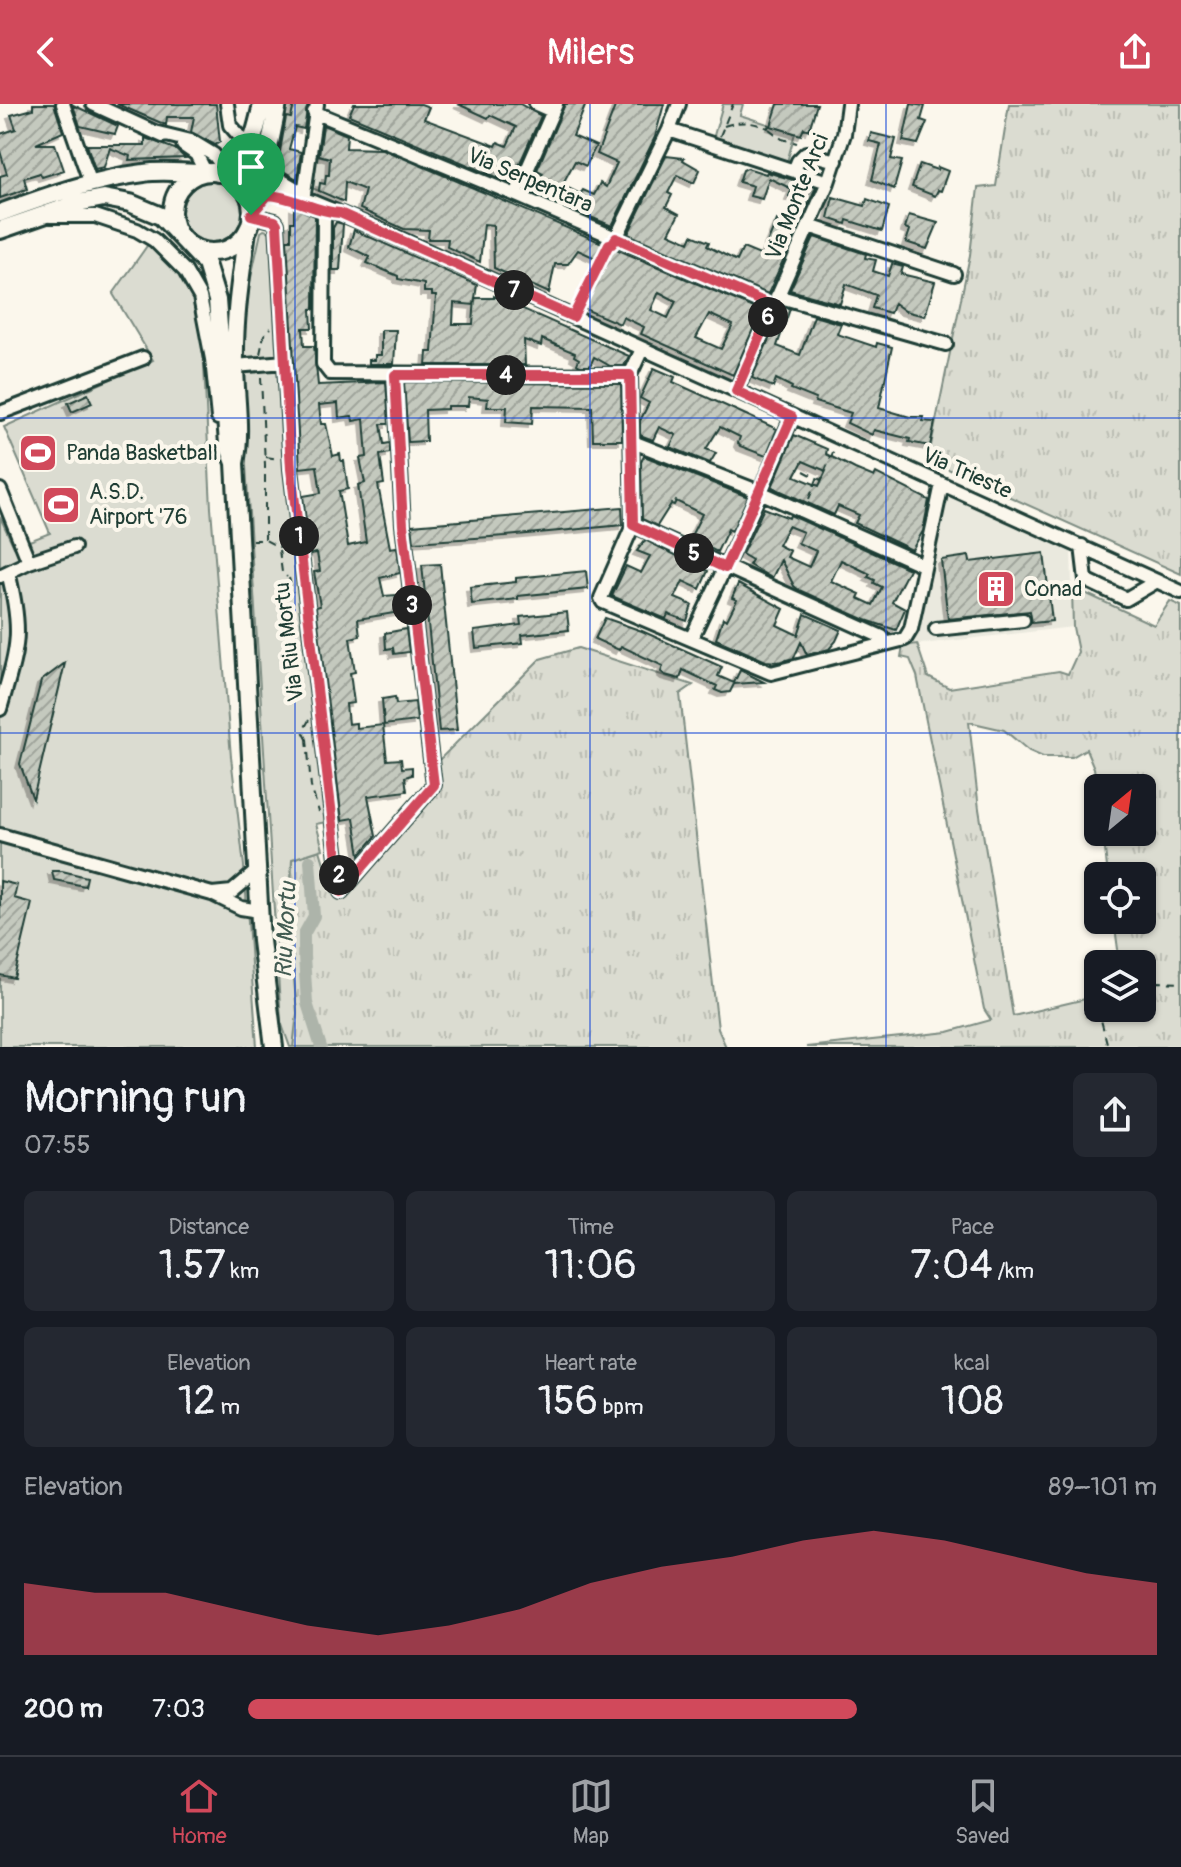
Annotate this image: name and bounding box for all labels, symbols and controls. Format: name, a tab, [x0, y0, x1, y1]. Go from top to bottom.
icon: back	[24, 30, 68, 74]
text: Milers	[547, 30, 634, 75]
icon: share	[1113, 30, 1157, 74]
street label: Via Monte Arci	[759, 130, 835, 264]
pin	[217, 133, 285, 215]
street label: Via Serpentara	[463, 141, 597, 219]
icon: arrive	[229, 145, 273, 189]
pin: 7	[494, 270, 534, 310]
text: 7	[508, 276, 520, 304]
pin: 6	[748, 297, 788, 337]
text: 6	[762, 303, 774, 331]
pin: 4	[486, 355, 526, 395]
text: 4	[500, 361, 512, 389]
sports icon: Panda Basketball	[17, 432, 59, 474]
place label: Panda Basketball	[66, 439, 218, 467]
street label: Via Trieste	[918, 441, 1017, 505]
place label: A.S.D. Airport '76	[89, 478, 188, 531]
sports icon: A.S.D. Airport '76	[40, 484, 82, 526]
pin: 1	[279, 516, 319, 556]
text: 1	[295, 522, 303, 550]
pin: 5	[674, 533, 714, 573]
text: 5	[688, 539, 700, 567]
building icon: Conad	[975, 568, 1017, 610]
place label: Conad	[1024, 575, 1083, 603]
street label: Via Riu Mortu	[268, 581, 310, 703]
pin: 3	[392, 585, 432, 625]
text: 3	[406, 591, 418, 619]
north arrow	[1084, 774, 1156, 846]
map controls	[1084, 774, 1156, 1022]
pin: 2	[319, 855, 359, 895]
text: 2	[333, 861, 345, 889]
button: locate	[1084, 862, 1156, 934]
water label: Riu Mortu	[269, 879, 303, 979]
button: layers	[1084, 950, 1156, 1022]
text: Morning run	[24, 1071, 247, 1126]
button: share	[1073, 1073, 1157, 1157]
text: 07:55	[24, 1129, 91, 1161]
text: Distance	[169, 1213, 249, 1241]
text: Time	[568, 1213, 613, 1241]
text: Pace	[950, 1213, 994, 1241]
text: 1.57	[158, 1241, 226, 1290]
text: 11:06	[544, 1241, 637, 1290]
text: 7:04	[910, 1241, 993, 1290]
text: km	[226, 1257, 259, 1285]
text: /km	[993, 1257, 1034, 1285]
text: Elevation	[167, 1349, 251, 1377]
text: Heart rate	[544, 1349, 637, 1377]
text: kcal	[954, 1349, 990, 1377]
text: 12	[178, 1377, 216, 1426]
text: 156	[537, 1377, 598, 1426]
text: 108	[941, 1377, 1004, 1426]
text: m	[216, 1393, 240, 1421]
text: bpm	[598, 1393, 644, 1421]
text: Elevation	[24, 1471, 123, 1503]
text: 89–101 m	[1048, 1471, 1157, 1503]
text: 200 m	[24, 1693, 103, 1725]
text: 7:03	[152, 1693, 205, 1725]
tab: Home	[171, 1774, 227, 1850]
tab: Map	[569, 1774, 613, 1850]
tab: Saved	[955, 1774, 1010, 1850]

